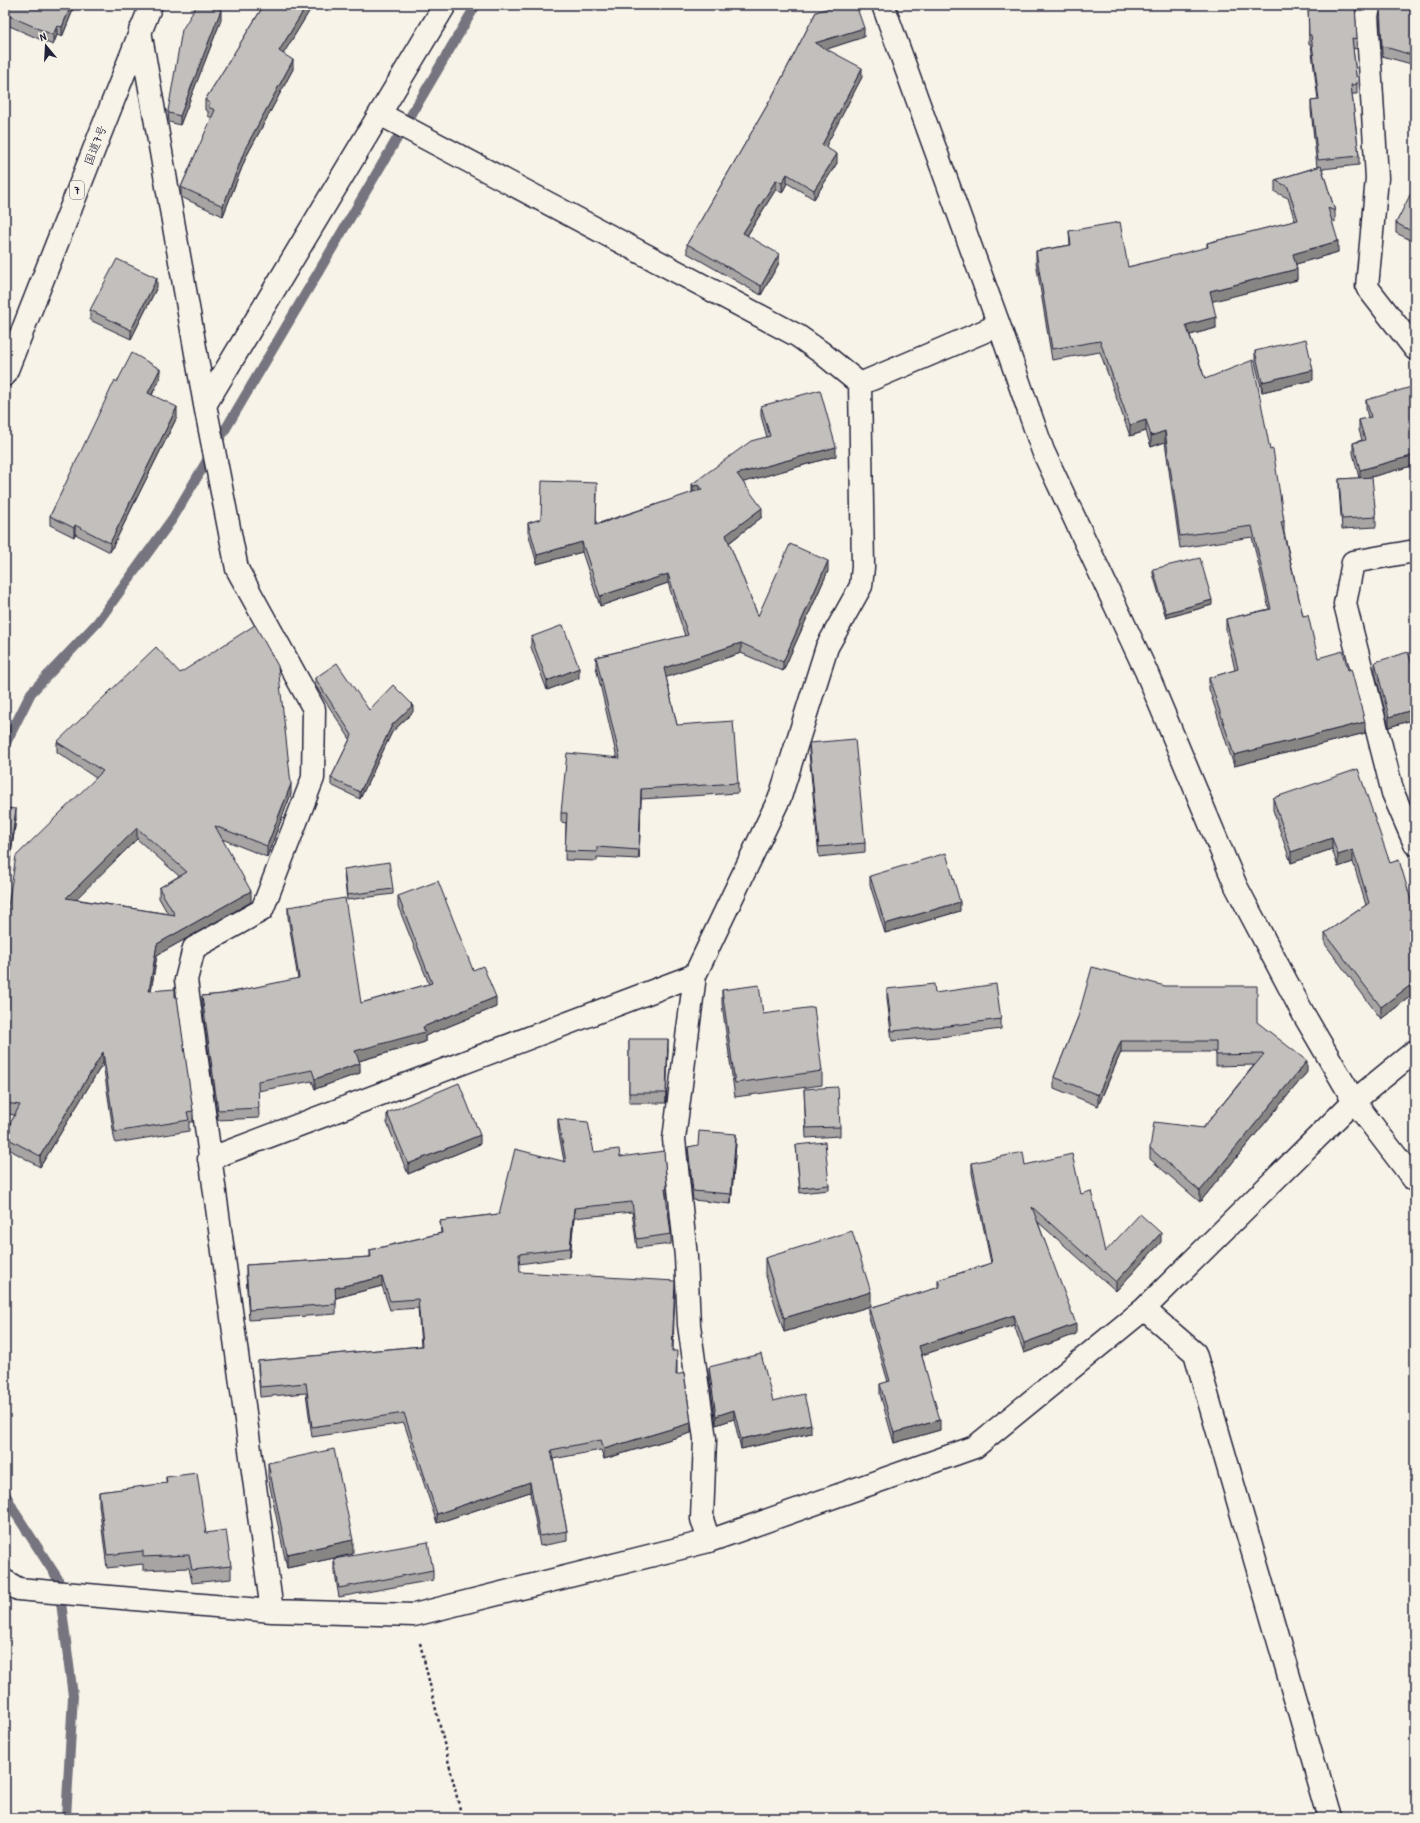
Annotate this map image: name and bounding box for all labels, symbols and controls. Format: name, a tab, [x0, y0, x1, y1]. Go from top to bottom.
north arrow	[26, 26, 66, 66]
text: N	[38, 29, 48, 44]
street label: 国道7号	[80, 122, 110, 168]
road number: 7	[70, 181, 84, 199]

